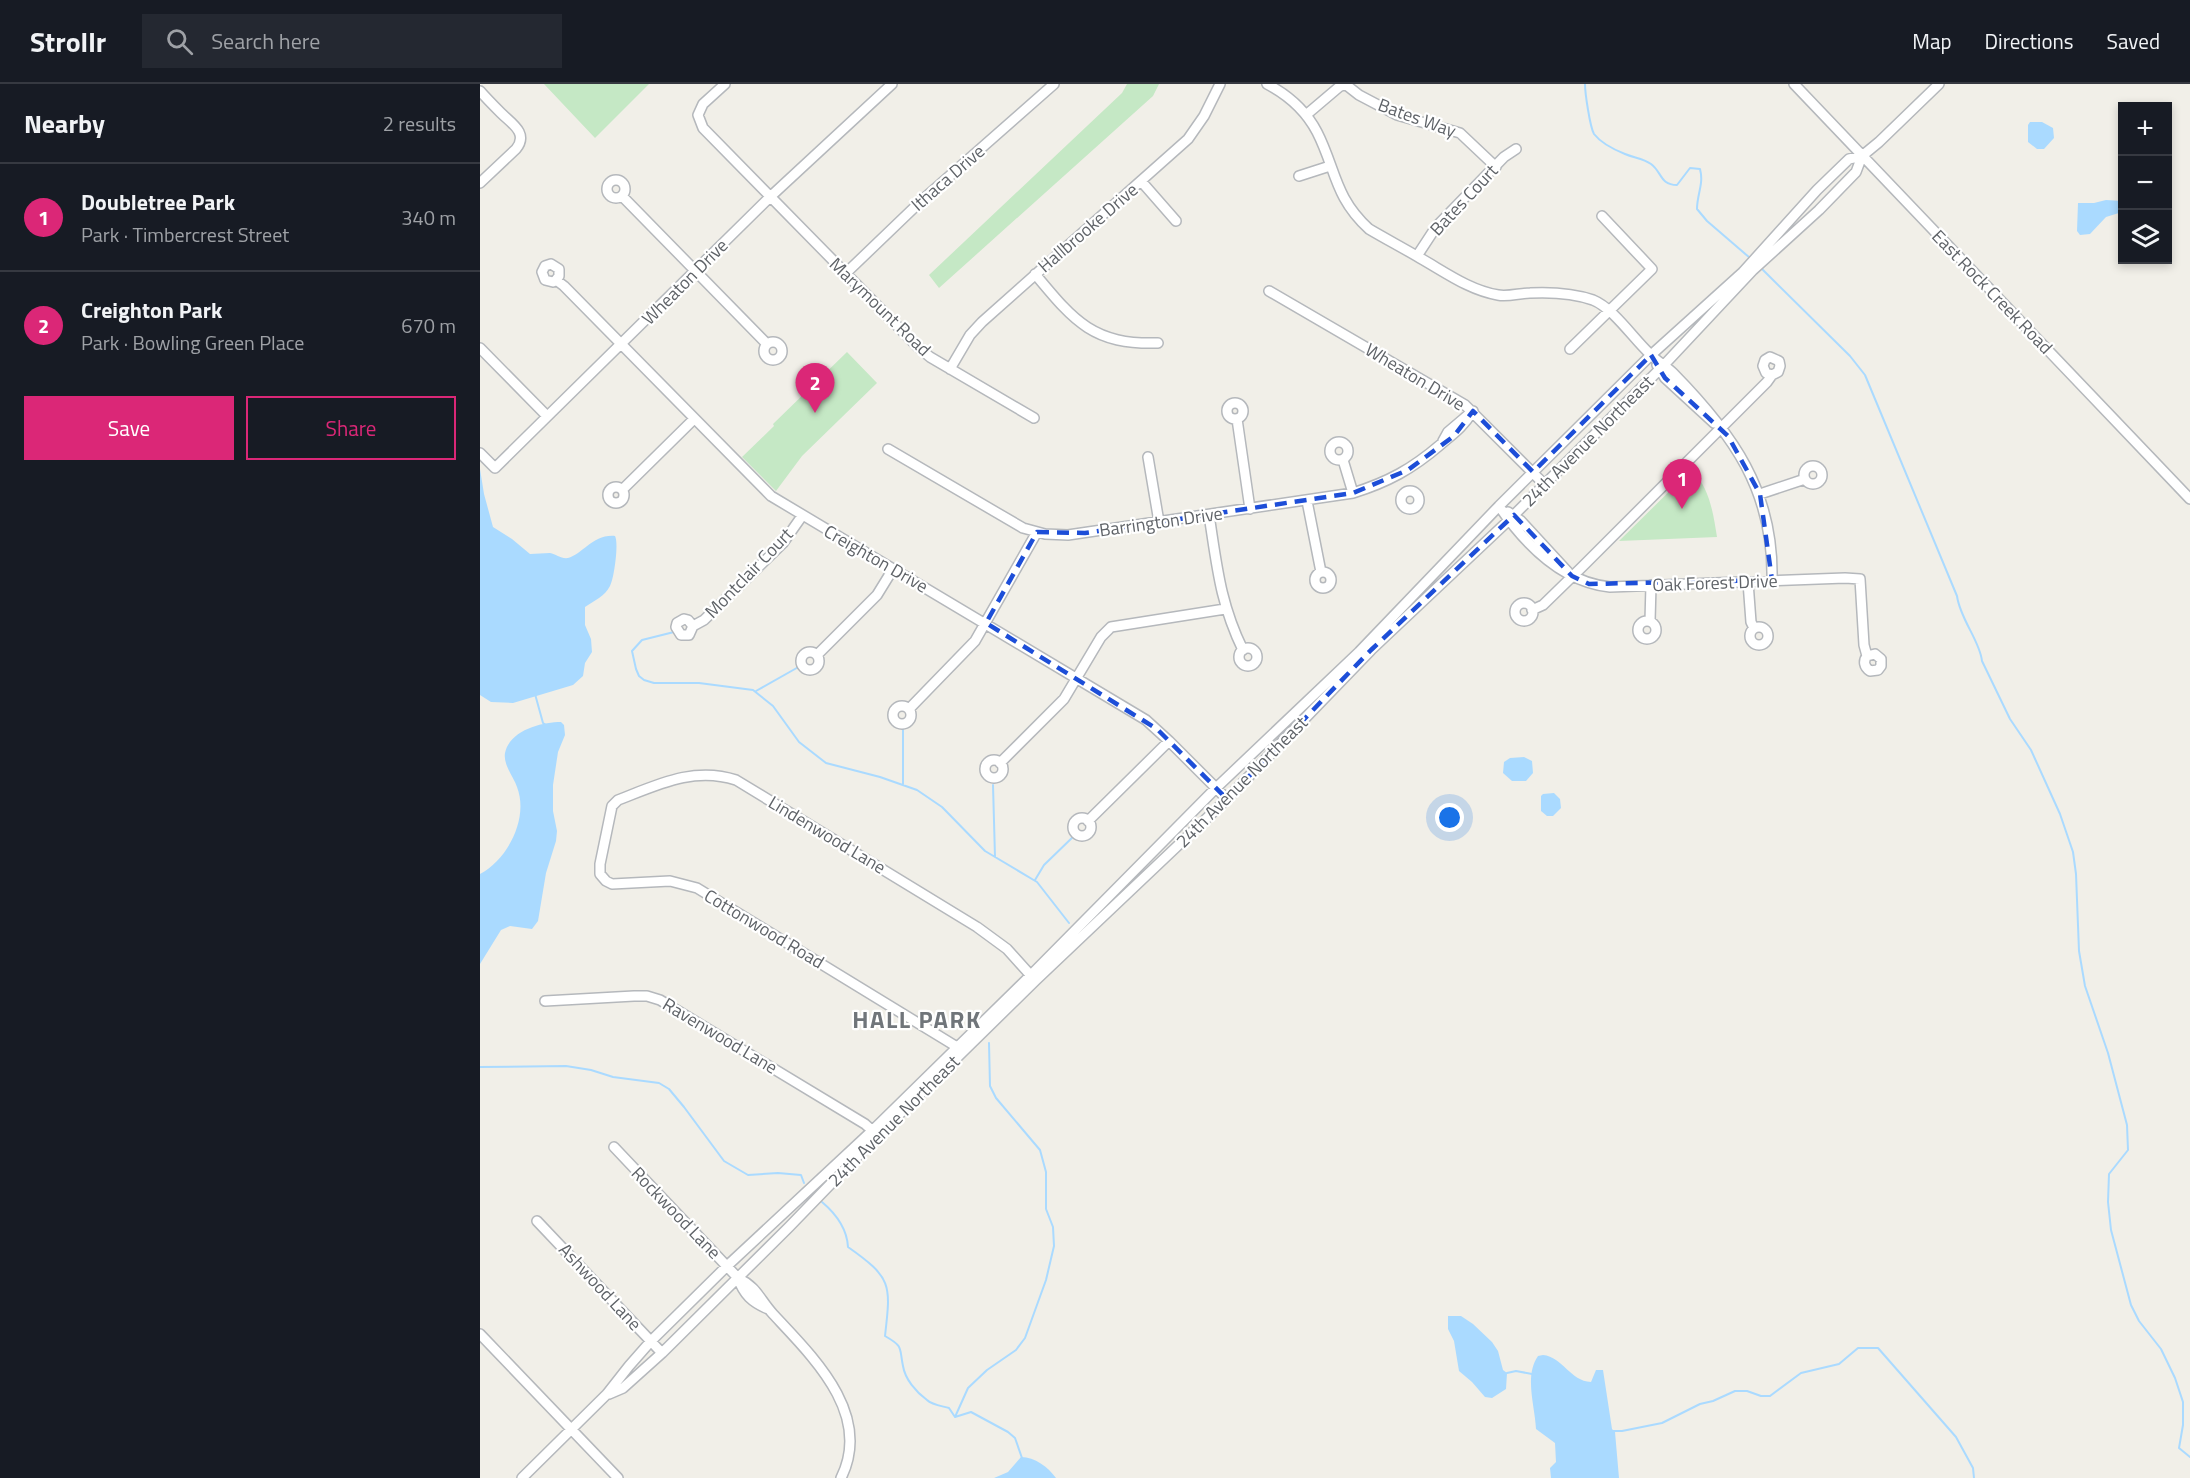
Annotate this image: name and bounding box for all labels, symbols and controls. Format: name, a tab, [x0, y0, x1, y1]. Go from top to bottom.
search box	[142, 14, 562, 68]
text: Strollr	[30, 20, 106, 63]
text: Search here	[211, 24, 320, 58]
icon: search	[163, 25, 196, 58]
text: Map	[1912, 25, 1952, 57]
text: Directions	[1985, 25, 2074, 57]
text: Saved	[2107, 25, 2160, 57]
street label: Bates Way	[1374, 91, 1460, 144]
map controls	[2118, 102, 2172, 264]
button: +	[2118, 102, 2172, 156]
text: Nearby	[24, 104, 105, 143]
text: 2 results	[383, 108, 456, 139]
street label: Ithaca Drive	[905, 138, 990, 217]
button: −	[2118, 156, 2172, 210]
street label: Bates Court	[1423, 157, 1504, 241]
street label: Hallbrooke Drive	[1032, 176, 1144, 279]
text: Doubletree Park	[81, 185, 235, 219]
text: 1	[38, 202, 49, 233]
text: 340 m	[401, 202, 456, 233]
button: layers	[2118, 210, 2172, 264]
text: Park · Timbercrest Street	[81, 219, 289, 250]
street label: East Rock Creek Road	[1926, 223, 2059, 360]
street label: Wheaton Drive	[635, 232, 734, 331]
street label: Marymount Road	[823, 251, 937, 362]
text: Creighton Park	[81, 293, 222, 327]
text: 2	[38, 310, 49, 341]
text: 670 m	[401, 310, 456, 341]
text: Park · Bowling Green Place	[81, 327, 304, 358]
street label: Wheaton Drive	[1360, 336, 1470, 417]
pin: 2	[796, 364, 834, 413]
street label: 24th Avenue Northeast	[1516, 368, 1660, 513]
button: Save	[24, 396, 234, 460]
button: Share	[246, 396, 456, 460]
pin: 1	[1662, 460, 1702, 509]
street label: Barrington Drive	[1098, 499, 1224, 544]
street label: Creighton Drive	[819, 518, 933, 599]
street label: Montclair Court	[698, 521, 799, 624]
street label: Oak Forest Drive	[1652, 567, 1778, 598]
street label: 24th Avenue Northeast	[1170, 709, 1314, 854]
street label: Lindenwood Lane	[763, 789, 891, 880]
your location	[1435, 803, 1464, 832]
street label: Cottonwood Road	[699, 882, 829, 975]
street label: Ravenwood Lane	[658, 991, 783, 1081]
district label: HALL PARK	[852, 1001, 982, 1037]
street label: 24th Avenue Northeast	[822, 1048, 966, 1193]
street label: Rockwood Lane	[625, 1160, 728, 1265]
street label: Ashwood Lane	[553, 1237, 648, 1337]

